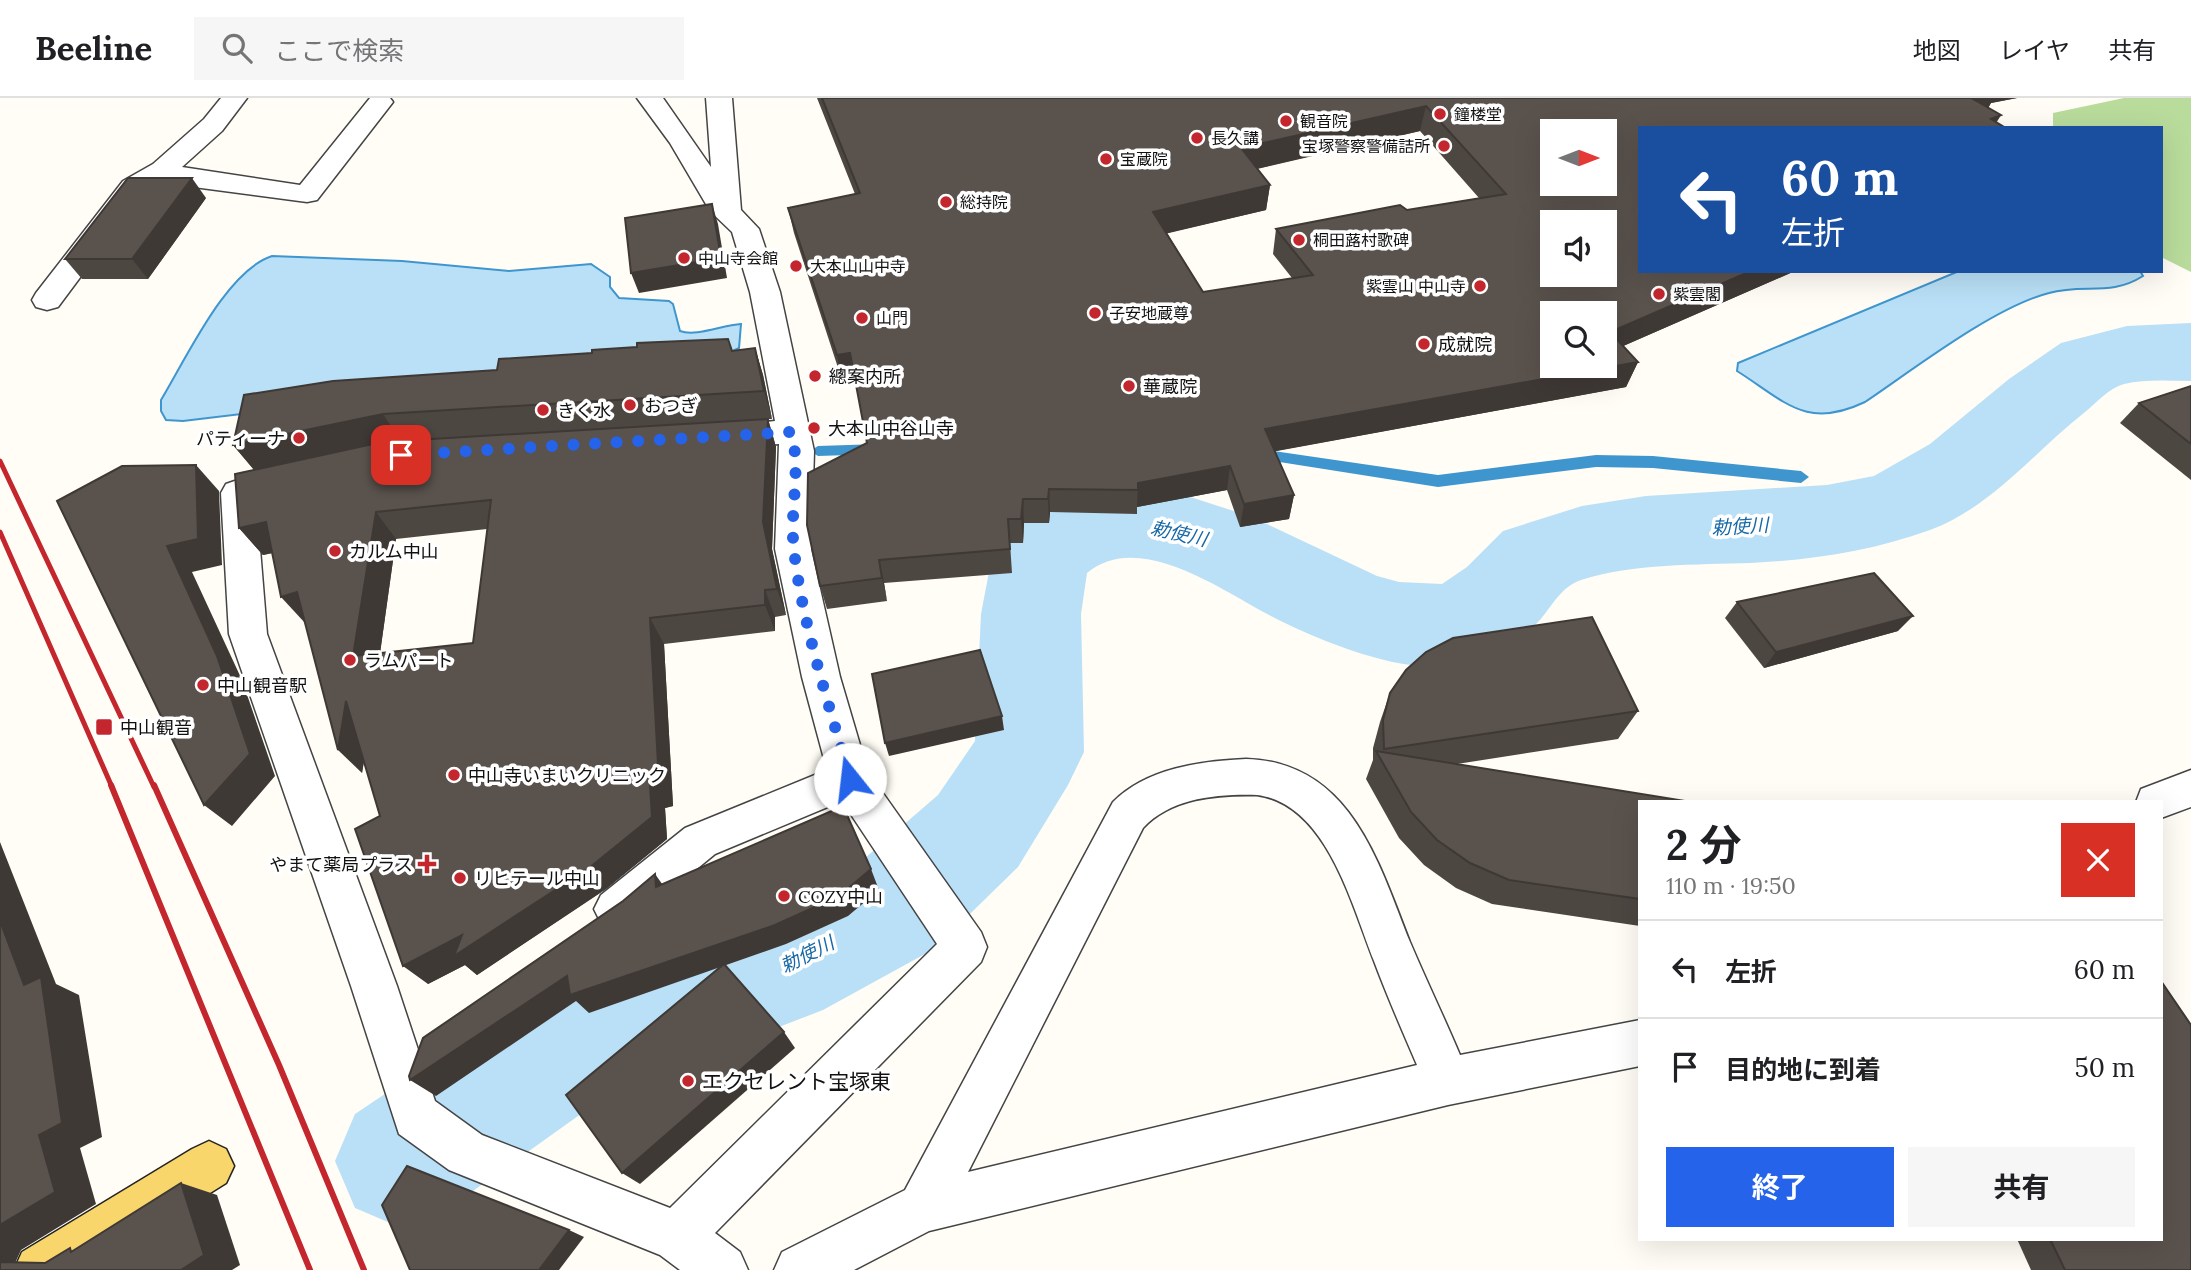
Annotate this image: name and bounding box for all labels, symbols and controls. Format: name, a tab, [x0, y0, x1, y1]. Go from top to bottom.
search box	[194, 17, 684, 80]
text: Beeline	[35, 27, 152, 69]
icon: search	[218, 29, 256, 67]
text: ここで検索	[274, 34, 404, 67]
text: 地図	[1913, 35, 1961, 66]
text: レイヤ	[1999, 35, 2070, 66]
text: 共有	[2108, 35, 2156, 66]
place label: 鐘楼堂	[1454, 104, 1502, 124]
marker: 鐘楼堂	[1432, 106, 1448, 122]
place label: 観音院	[1300, 111, 1348, 131]
marker: 観音院	[1278, 113, 1294, 129]
north arrow	[1540, 119, 1617, 196]
map controls	[1540, 119, 1617, 378]
place label: 長久講	[1211, 128, 1259, 148]
marker: 長久講	[1189, 130, 1205, 146]
place label: 宝塚警察警備詰所	[1302, 136, 1430, 156]
marker: 宝塚警察警備詰所	[1436, 138, 1452, 154]
text: 60 m	[1781, 146, 1898, 208]
place label: 宝蔵院	[1120, 149, 1168, 169]
marker: 宝蔵院	[1098, 151, 1114, 167]
icon: left	[1666, 154, 1757, 245]
place label: 総持院	[960, 192, 1008, 212]
marker: 総持院	[938, 194, 954, 210]
button: sound	[1540, 210, 1617, 287]
text: 左折	[1781, 212, 1845, 253]
place label: 桐田蕗村歌碑	[1313, 230, 1409, 250]
marker: 桐田蕗村歌碑	[1291, 232, 1307, 248]
place label: 中山寺会館	[698, 248, 778, 268]
marker: 中山寺会館	[676, 250, 692, 266]
place label: 大本山山中寺	[810, 256, 906, 276]
marker: 大本山山中寺	[788, 258, 804, 274]
place label: 紫雲山 中山寺	[1366, 276, 1466, 296]
marker: 紫雲山 中山寺	[1472, 278, 1488, 294]
place label: 紫雲閣	[1673, 284, 1721, 304]
marker: 紫雲閣	[1651, 286, 1667, 302]
button: search	[1540, 301, 1617, 378]
place label: 子安地蔵尊	[1109, 303, 1189, 323]
marker: 子安地蔵尊	[1087, 305, 1103, 321]
place label: 山門	[876, 308, 908, 328]
marker: 山門	[854, 310, 870, 326]
place label: 成就院	[1438, 333, 1492, 356]
marker: 成就院	[1416, 336, 1432, 352]
place label: 總案内所	[829, 365, 901, 388]
marker: 總案内所	[807, 368, 823, 384]
place label: 華蔵院	[1143, 375, 1197, 398]
marker: 華蔵院	[1121, 378, 1137, 394]
place label: おつぎ	[644, 394, 698, 417]
marker: おつぎ	[622, 397, 638, 413]
place label: きく水	[557, 399, 611, 422]
marker: きく水	[535, 402, 551, 418]
place label: 大本山中谷山寺	[828, 417, 954, 440]
marker: 大本山中谷山寺	[806, 420, 822, 436]
pin	[371, 425, 431, 485]
place label: パティーナ	[196, 427, 285, 450]
marker: パティーナ	[291, 430, 307, 446]
icon: arrive	[382, 436, 420, 474]
water label: 勅使川	[1711, 512, 1771, 539]
water label: 勅使川	[1149, 515, 1211, 552]
place label: カルム中山	[349, 540, 439, 563]
marker: カルム中山	[327, 543, 343, 559]
place label: ラムパート	[364, 649, 453, 672]
marker: ラムパート	[342, 652, 358, 668]
place label: 中山観音駅	[217, 674, 307, 697]
marker: 中山観音駅	[195, 677, 211, 693]
place label: 中山観音	[120, 716, 192, 739]
marker: 中山観音	[94, 717, 114, 737]
position arrow	[813, 742, 887, 816]
place label: 中山寺いまいクリニック	[468, 764, 666, 787]
marker: 中山寺いまいクリニック	[446, 767, 462, 783]
text: 2 分	[1666, 818, 1741, 872]
button: close	[2061, 823, 2135, 897]
place label: やまて薬局プラス	[269, 853, 413, 876]
marker: やまて薬局プラス	[419, 856, 435, 872]
place label: リヒテール中山	[474, 867, 600, 890]
marker: リヒテール中山	[452, 870, 468, 886]
text: 110 m · 19:50	[1666, 871, 1796, 900]
place label: COZY中山	[798, 885, 883, 908]
marker: COZY中山	[776, 888, 792, 904]
water label: 勅使川	[776, 929, 840, 978]
icon: left	[1666, 950, 1704, 988]
text: 60 m	[2074, 953, 2135, 986]
text: 左折	[1725, 955, 1777, 988]
icon: arrive	[1666, 1048, 1704, 1086]
text: 50 m	[2075, 1051, 2135, 1084]
text: 目的地に到着	[1725, 1053, 1881, 1086]
place label: エクセレント宝塚東	[702, 1068, 891, 1095]
marker: エクセレント宝塚東	[680, 1073, 696, 1089]
button: 終了	[1666, 1147, 1894, 1227]
button: 共有	[1908, 1147, 2135, 1227]

